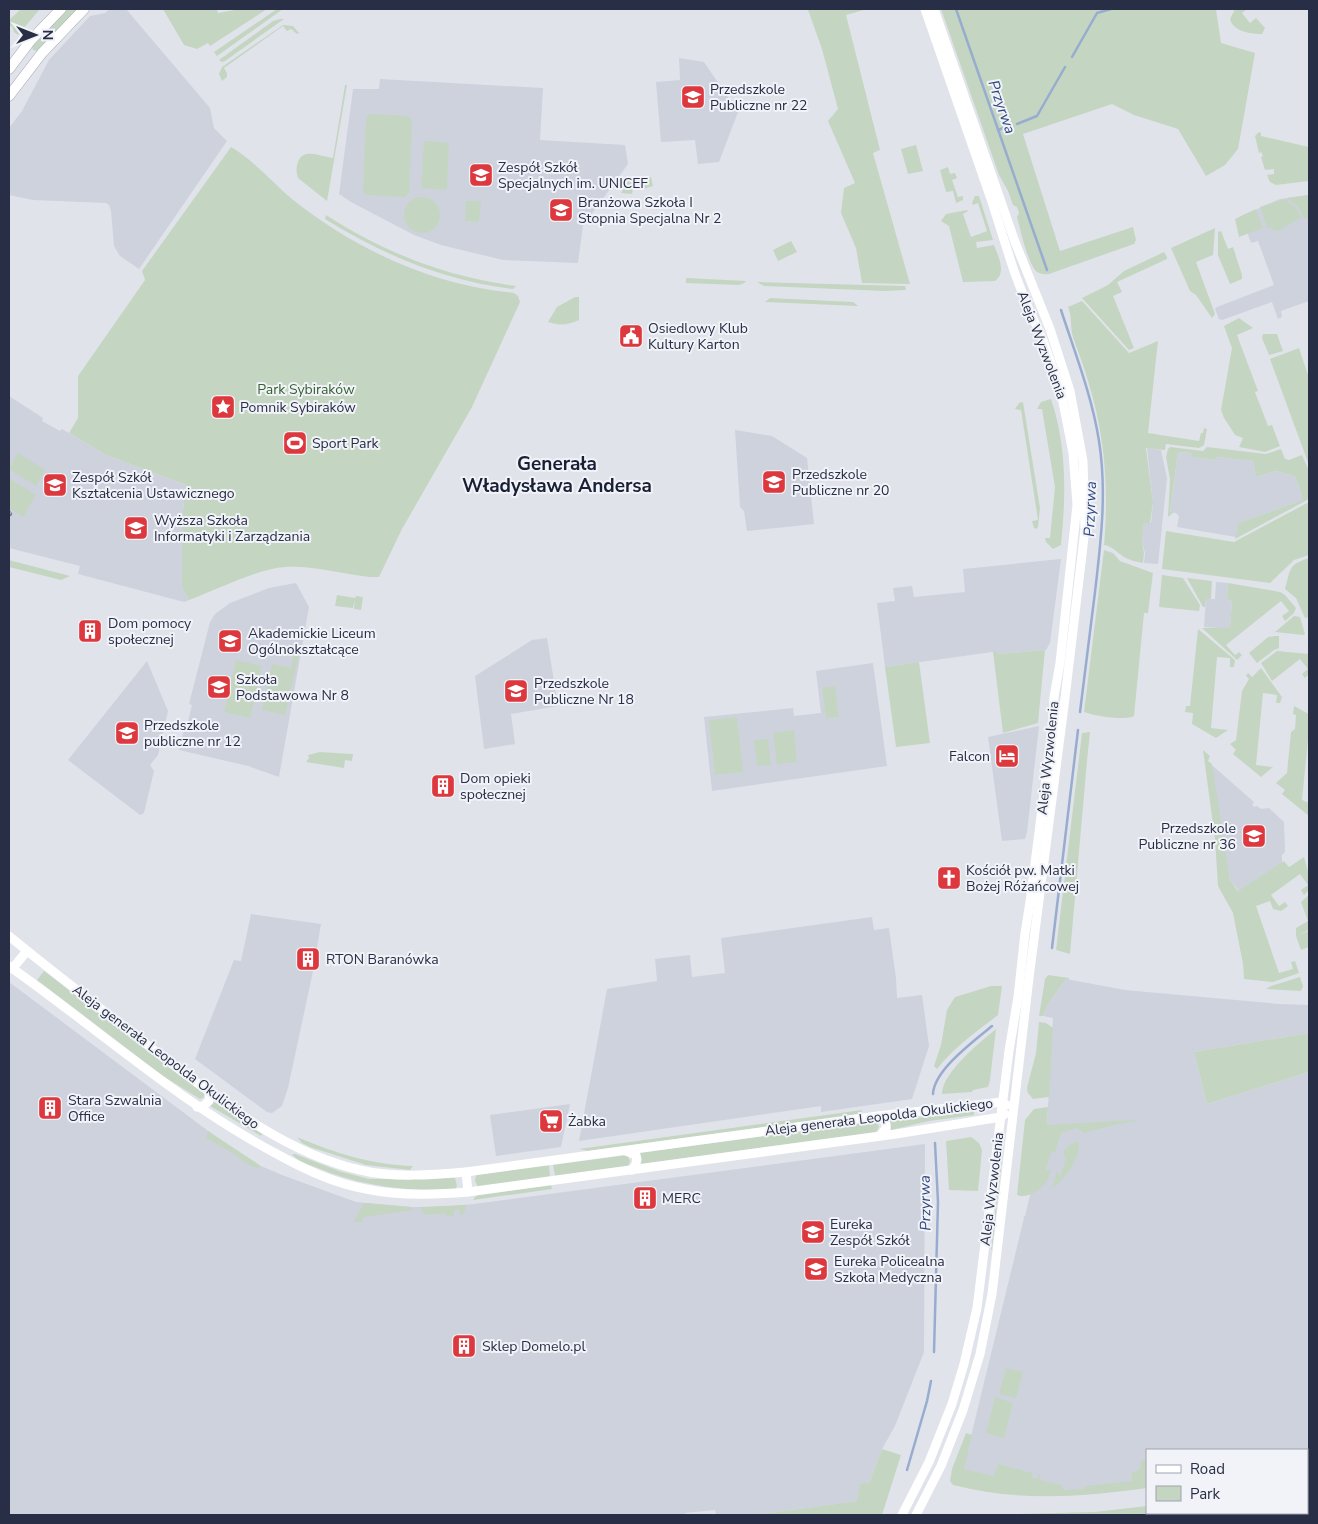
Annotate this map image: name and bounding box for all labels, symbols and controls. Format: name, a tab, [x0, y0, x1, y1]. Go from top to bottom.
north arrow	[10, 10, 60, 60]
text: N	[38, 30, 57, 40]
water label: Przyrwa	[984, 77, 1021, 137]
place label: Przedszkole Publiczne nr 22	[710, 80, 808, 115]
school or university icon: Przedszkole Publiczne nr 22	[680, 84, 706, 110]
place label: Zespół Szkół Specjalnych im. UNICEF	[498, 158, 648, 193]
school or university icon: Zespół Szkół Specjalnych im. UNICEF	[468, 162, 494, 188]
place label: Branżowa Szkoła I Stopnia Specjalna Nr 2	[578, 193, 722, 228]
school or university icon: Branżowa Szkoła I Stopnia Specjalna Nr 2	[548, 197, 574, 223]
street label: Aleja Wyzwolenia	[1013, 288, 1071, 402]
place label: Osiedlowy Klub Kultury Karton	[648, 319, 748, 354]
public building icon: Osiedlowy Klub Kultury Karton	[618, 323, 644, 349]
park label: Park Sybiraków	[257, 380, 355, 399]
place icon: Pomnik Sybiraków	[210, 394, 236, 420]
place label: Pomnik Sybiraków	[240, 398, 356, 417]
sports icon: Sport Park	[282, 430, 308, 456]
place label: Sport Park	[312, 434, 379, 453]
district label: Generała Władysława Andersa	[462, 451, 652, 499]
place label: Przedszkole Publiczne nr 20	[792, 465, 890, 500]
place label: Zespół Szkół Kształcenia Ustawicznego	[72, 468, 235, 503]
school or university icon: Przedszkole Publiczne nr 20	[761, 469, 787, 495]
school or university icon: Zespół Szkół Kształcenia Ustawicznego	[42, 472, 68, 498]
water label: Przyrwa	[1079, 481, 1101, 537]
place label: Wyższa Szkoła Informatyki i Zarządzania	[154, 511, 310, 546]
school or university icon: Wyższa Szkoła Informatyki i Zarządzania	[123, 515, 149, 541]
place label: Dom pomocy społecznej	[108, 614, 192, 649]
building icon: Dom pomocy społecznej	[77, 618, 103, 644]
place label: Akademickie Liceum Ogólnokształcące	[248, 624, 376, 659]
school or university icon: Akademickie Liceum Ogólnokształcące	[217, 628, 243, 654]
place label: Szkoła Podstawowa Nr 8	[236, 670, 349, 705]
school or university icon: Szkoła Podstawowa Nr 8	[206, 674, 232, 700]
place label: Przedszkole Publiczne Nr 18	[534, 674, 634, 709]
school or university icon: Przedszkole Publiczne Nr 18	[503, 678, 529, 704]
street label: Aleja Wyzwolenia	[1033, 700, 1063, 816]
place label: Przedszkole publiczne nr 12	[144, 716, 241, 751]
school or university icon: Przedszkole publiczne nr 12	[114, 720, 140, 746]
hotel icon: Falcon	[994, 743, 1020, 769]
place label: Falcon	[949, 747, 990, 766]
place label: Dom opieki społecznej	[460, 769, 531, 804]
building icon: Dom opieki społecznej	[430, 773, 456, 799]
place label: Przedszkole Publiczne nr 36	[1138, 819, 1236, 854]
school or university icon: Przedszkole Publiczne nr 36	[1241, 823, 1267, 849]
place label: Kościół pw. Matki Bożej Różańcowej	[966, 861, 1079, 896]
church icon: Kościół pw. Matki Bożej Różańcowej	[936, 865, 962, 891]
building icon: RTON Baranówka	[295, 946, 321, 972]
place label: RTON Baranówka	[326, 950, 439, 969]
street label: Aleja generała Leopolda Okulickiego	[69, 980, 264, 1134]
place label: Stara Szwalnia Office	[68, 1091, 162, 1126]
street label: Aleja generała Leopolda Okulickiego	[764, 1094, 994, 1140]
building icon: Stara Szwalnia Office	[37, 1095, 63, 1121]
supermarket icon: Żabka	[538, 1108, 564, 1134]
place label: Żabka	[568, 1112, 606, 1131]
street label: Aleja Wyzwolenia	[976, 1131, 1008, 1247]
water label: Przyrwa	[915, 1175, 935, 1231]
building icon: MERC	[632, 1185, 658, 1211]
place label: MERC	[662, 1189, 701, 1208]
place label: Eureka Zespół Szkół	[830, 1215, 911, 1250]
school or university icon: Eureka Zespół Szkół	[800, 1219, 826, 1245]
place label: Eureka Policealna Szkoła Medyczna	[834, 1252, 945, 1287]
school or university icon: Eureka Policealna Szkoła Medyczna	[803, 1256, 829, 1282]
building icon: Sklep Domelo.pl	[451, 1333, 477, 1359]
place label: Sklep Domelo.pl	[482, 1337, 586, 1356]
legend	[1146, 1449, 1308, 1514]
text: Road	[1190, 1459, 1225, 1479]
text: Park	[1190, 1484, 1220, 1504]

